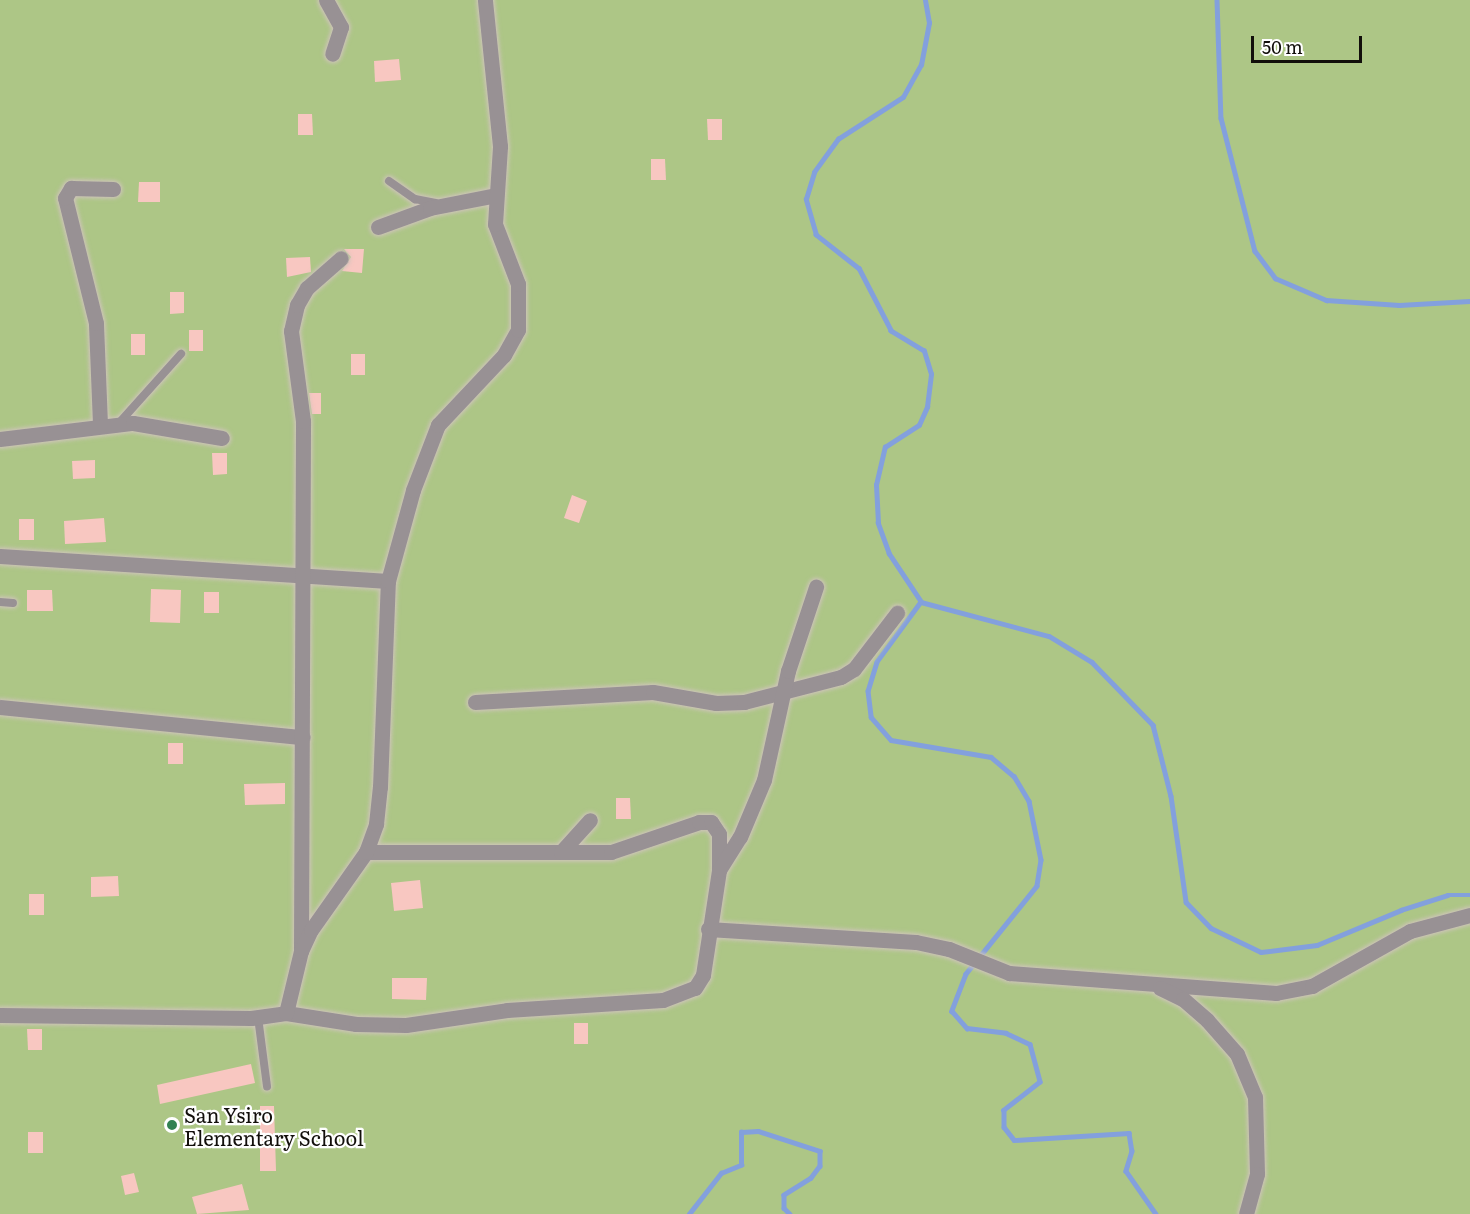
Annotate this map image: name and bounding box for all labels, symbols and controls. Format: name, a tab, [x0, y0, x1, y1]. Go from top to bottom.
scale bar	[1254, 24, 1365, 62]
text: 50 m	[1262, 33, 1303, 60]
place label: San Ysiro Elementary School	[184, 1102, 364, 1149]
marker: San Ysiro Elementary School	[165, 1118, 179, 1132]

